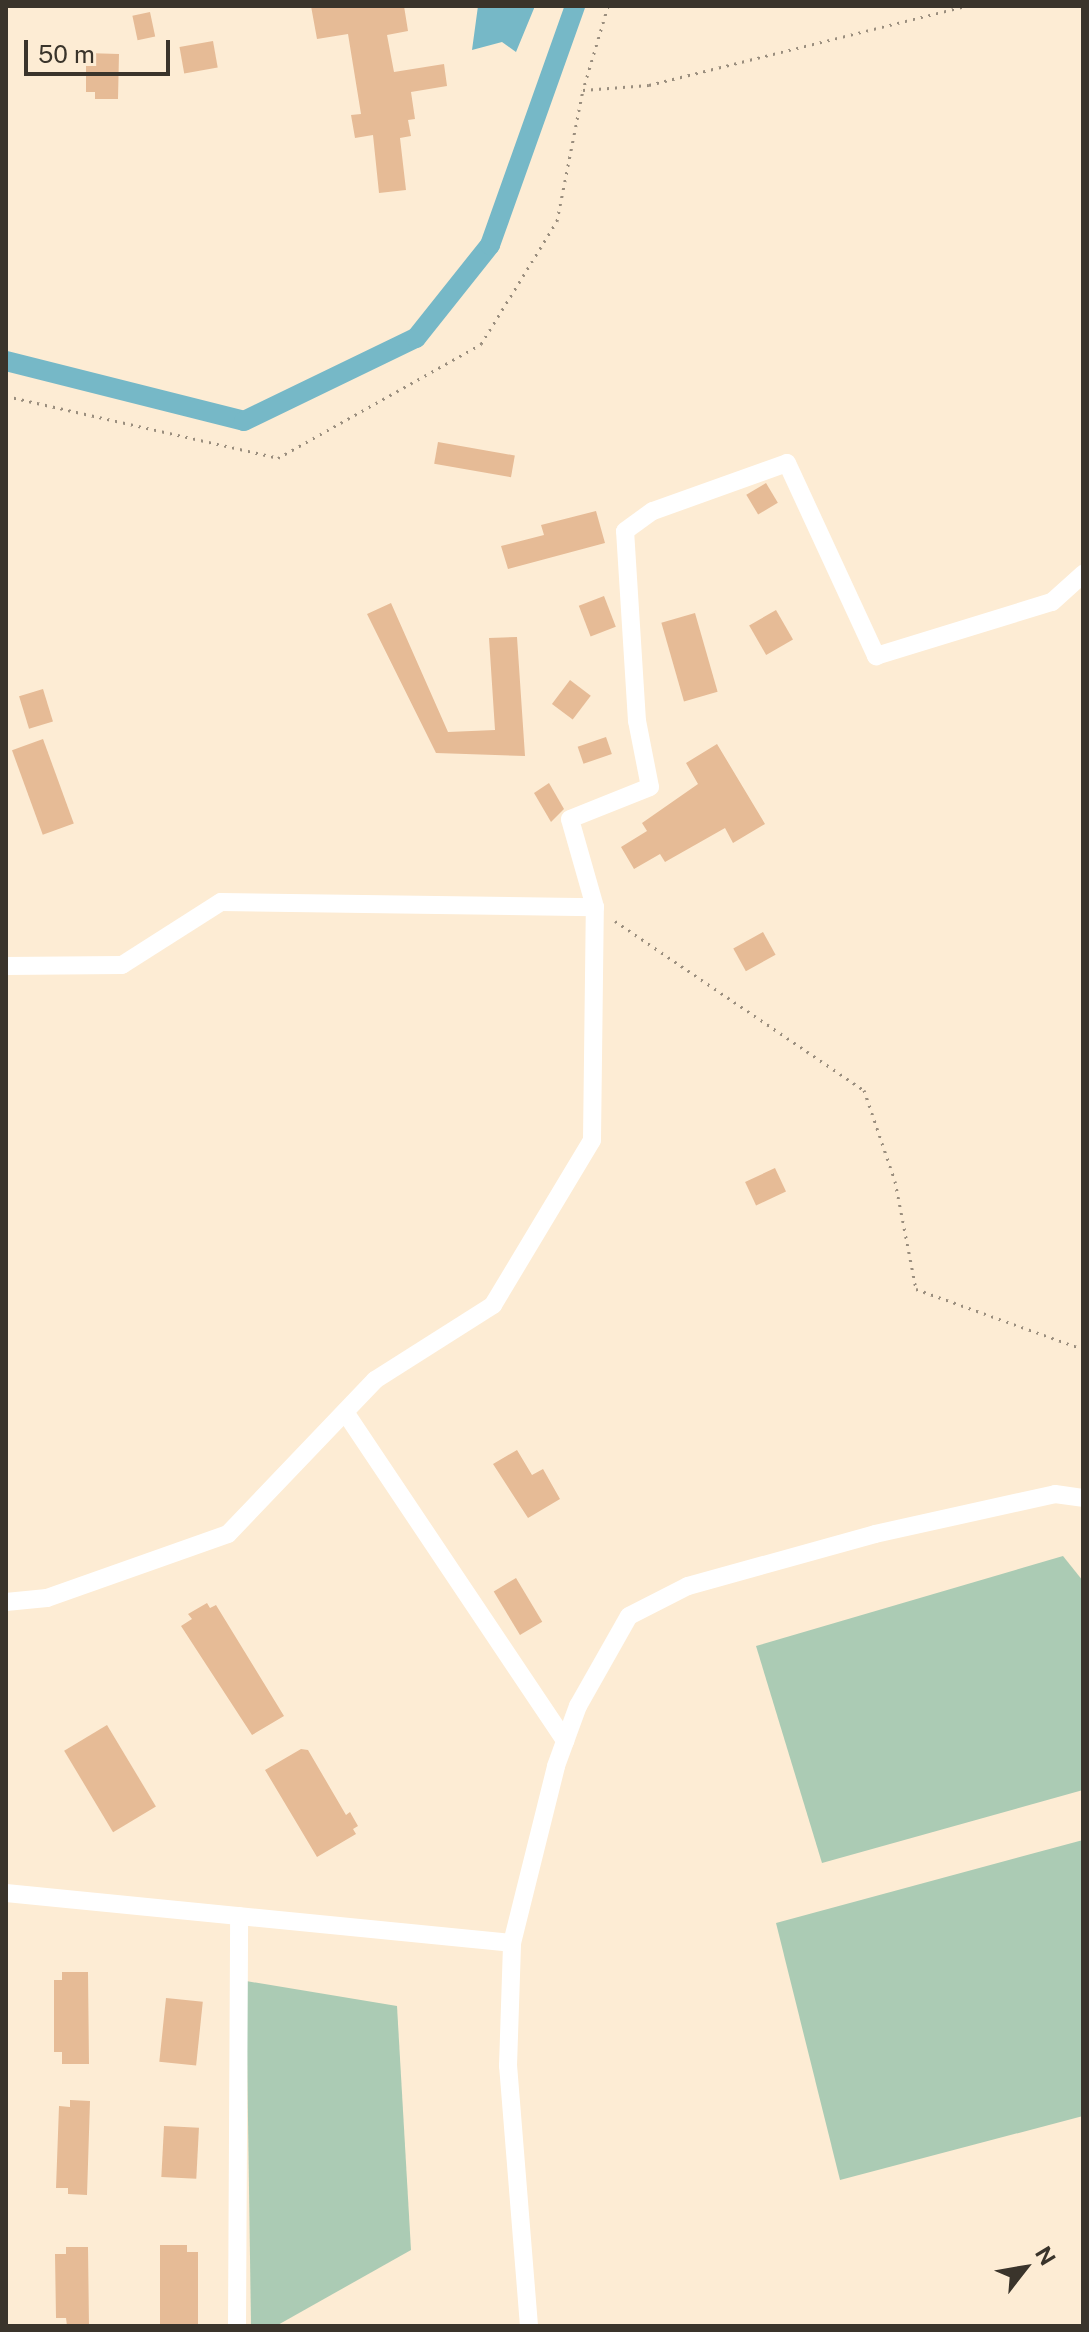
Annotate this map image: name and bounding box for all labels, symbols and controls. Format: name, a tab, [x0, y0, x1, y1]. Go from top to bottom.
scale bar	[28, 24, 174, 74]
text: 50 m	[38, 40, 95, 68]
north arrow	[985, 2228, 1065, 2308]
text: N	[1030, 2242, 1061, 2270]

